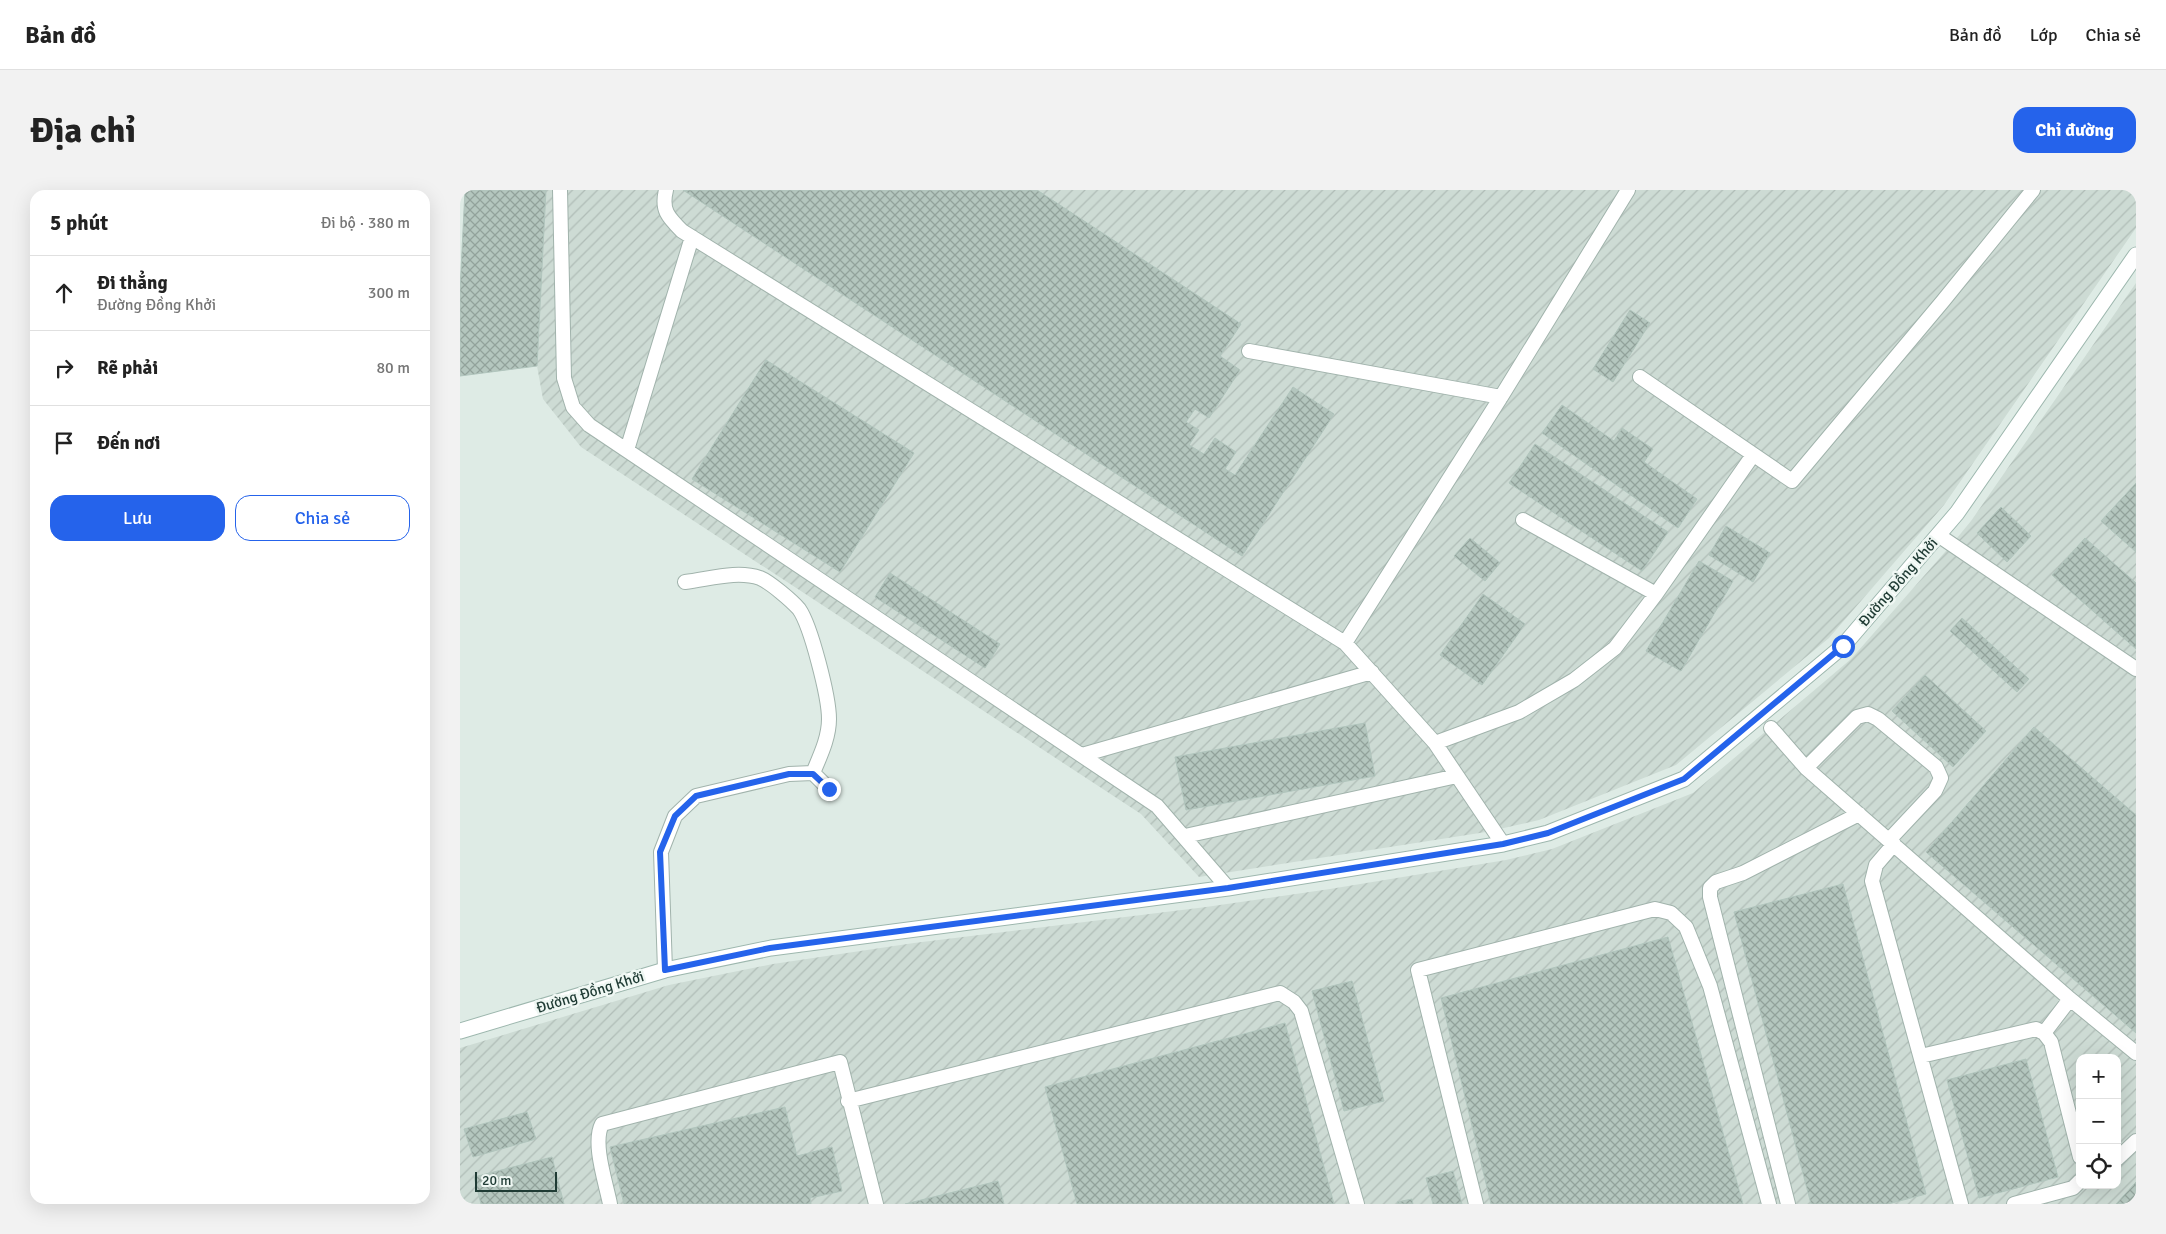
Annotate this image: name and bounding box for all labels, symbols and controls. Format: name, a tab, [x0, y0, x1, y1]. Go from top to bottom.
text: Bản đồ	[25, 20, 96, 50]
text: Bản đồ	[1949, 24, 2002, 46]
text: Lớp	[2030, 24, 2057, 46]
text: Chia sẻ	[2085, 24, 2141, 46]
button: Chỉ đường	[2013, 107, 2136, 153]
text: Địa chỉ	[30, 109, 136, 152]
text: 5 phút	[50, 210, 108, 236]
text: Đi bộ · 380 m	[321, 213, 410, 233]
text: Đi thẳng	[97, 271, 168, 295]
icon: ahead	[50, 279, 78, 307]
text: 300 m	[368, 283, 410, 303]
text: Đường Đồng Khởi	[97, 295, 216, 315]
icon: right	[50, 354, 78, 382]
text: Rẽ phải	[97, 356, 158, 380]
text: 80 m	[376, 358, 410, 378]
icon: arrive	[50, 429, 78, 457]
text: Đến nơi	[97, 431, 160, 455]
button: Lưu	[50, 495, 225, 541]
button: Chia sẻ	[235, 495, 410, 541]
street label: Đường Đồng Khởi	[1855, 534, 1941, 630]
route start	[1832, 635, 1855, 658]
route end	[818, 778, 841, 801]
street label: Đường Đồng Khởi	[534, 967, 646, 1017]
map controls	[2076, 1054, 2121, 1189]
button: +	[2076, 1054, 2121, 1099]
button: −	[2076, 1099, 2121, 1144]
button: locate	[2076, 1144, 2121, 1189]
scale bar	[475, 1169, 558, 1192]
text: 20 m	[482, 1172, 511, 1189]

